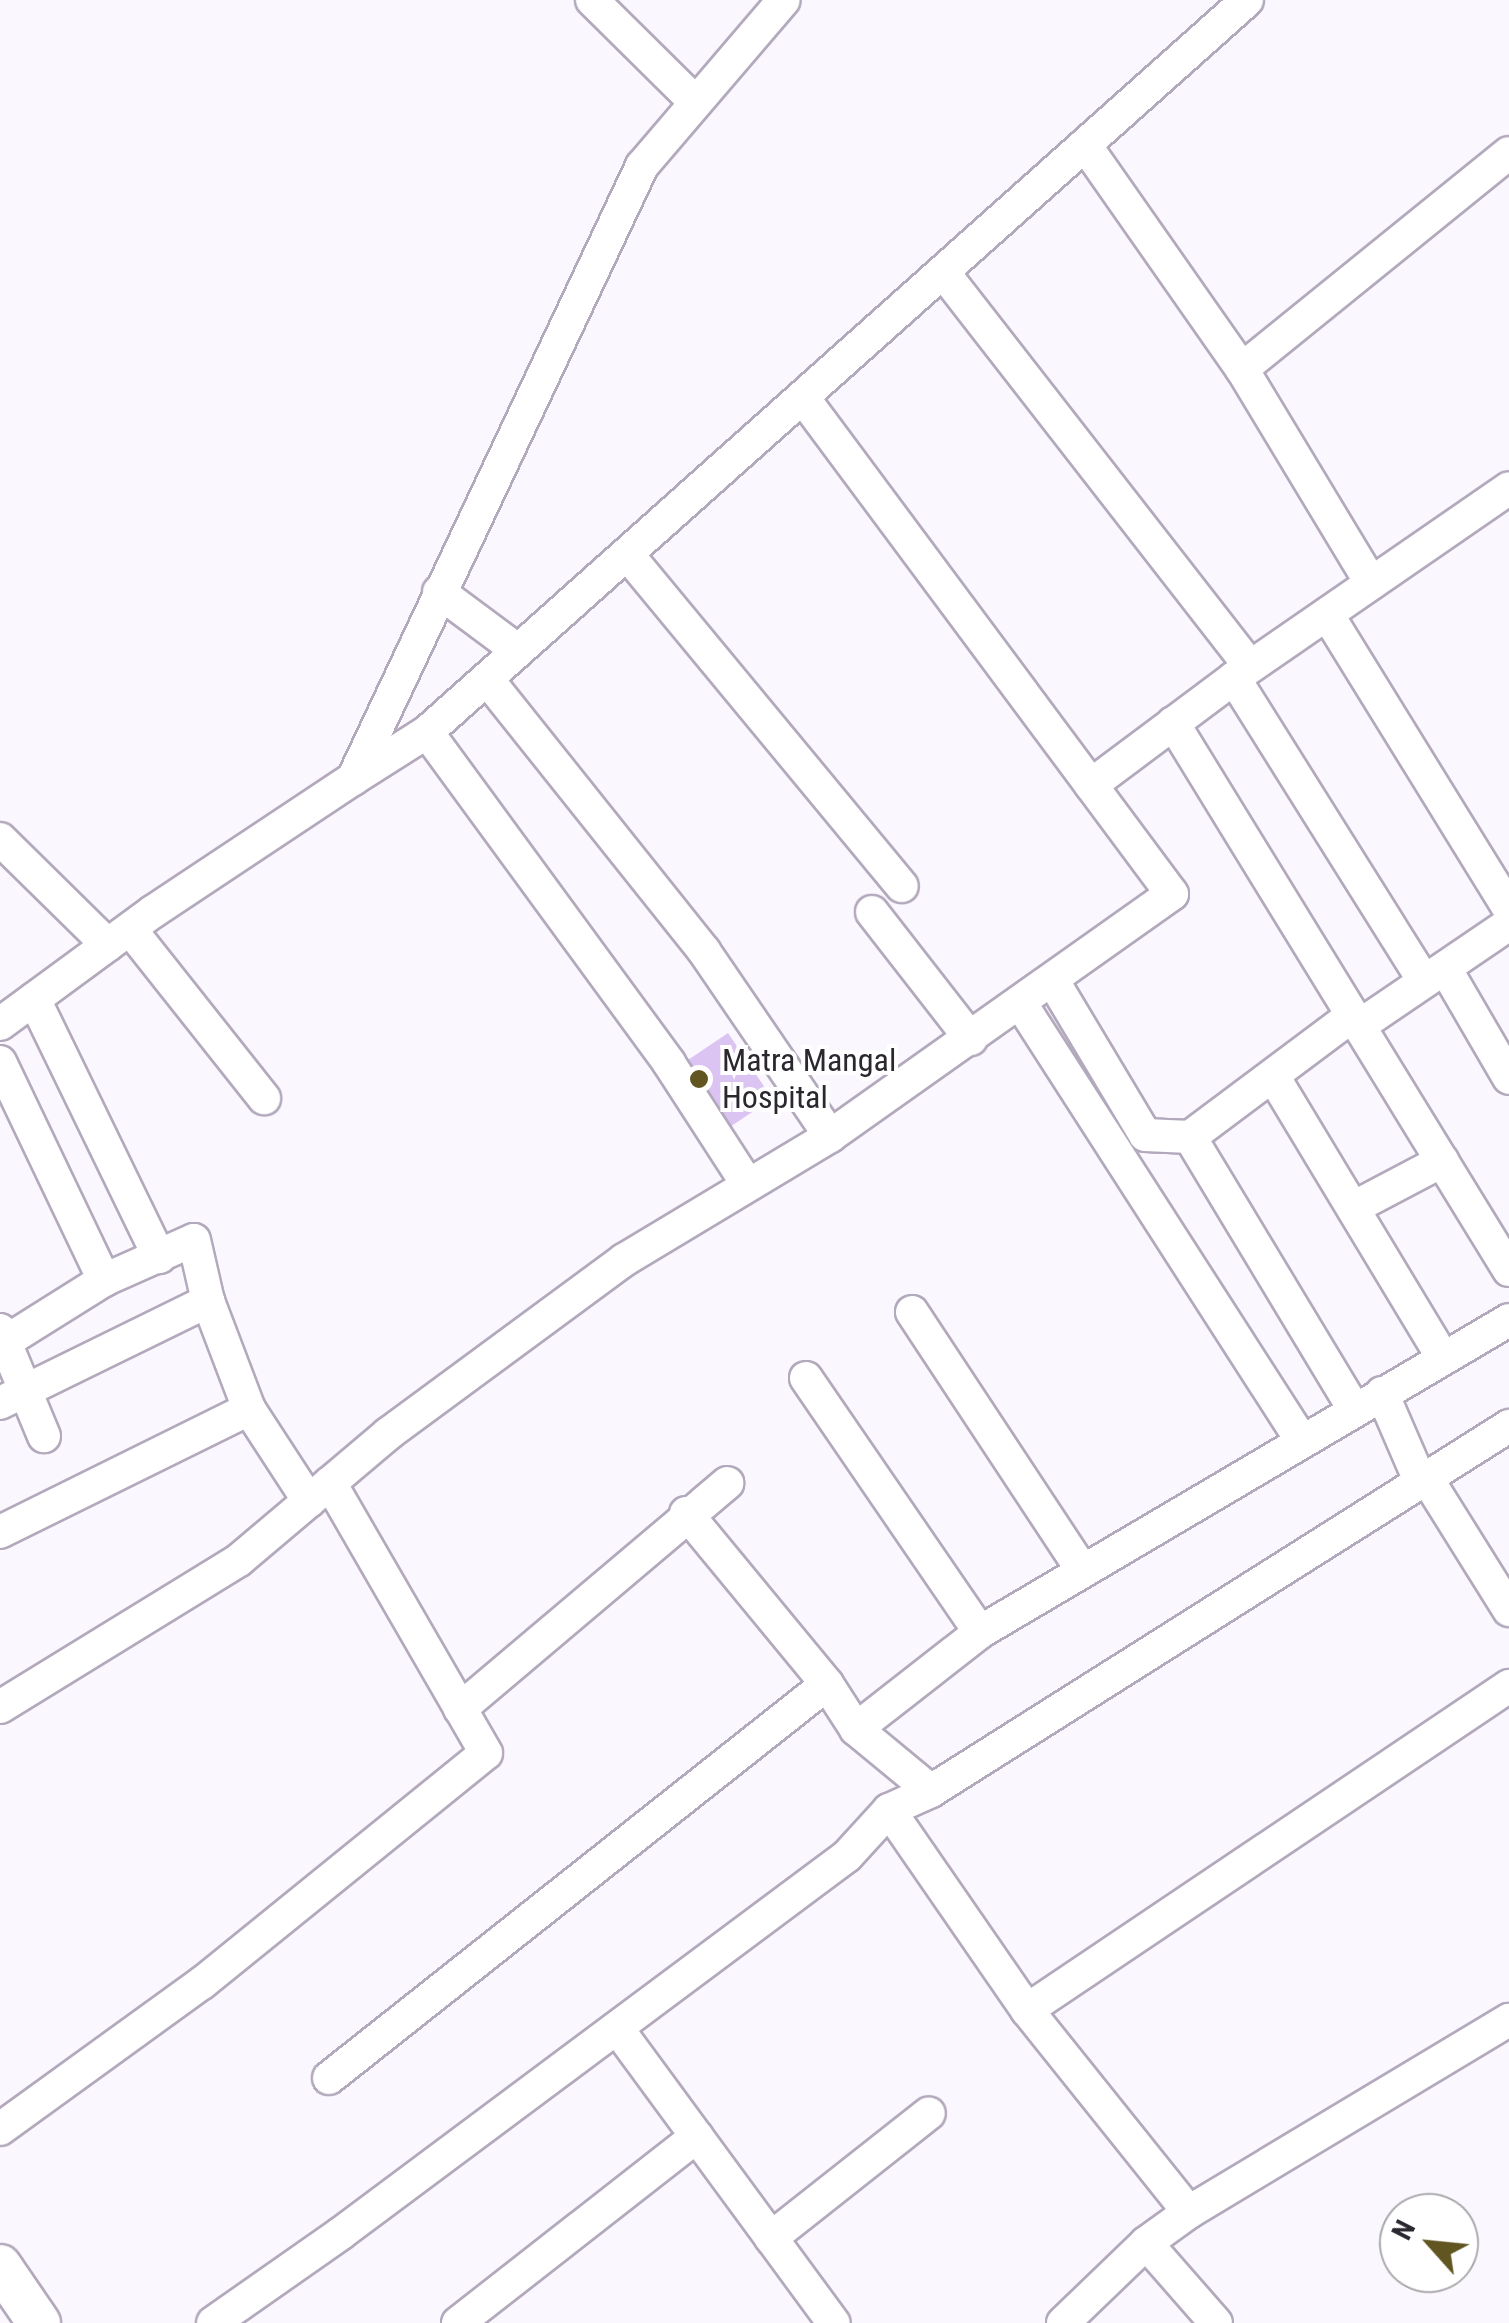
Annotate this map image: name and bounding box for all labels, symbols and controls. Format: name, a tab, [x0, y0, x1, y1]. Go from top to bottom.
place label: Matra Mangal Hospital	[722, 1042, 896, 1117]
marker: Matra Mangal Hospital	[686, 1066, 712, 1092]
north arrow	[1379, 2193, 1479, 2293]
text: N	[1385, 2215, 1422, 2245]

